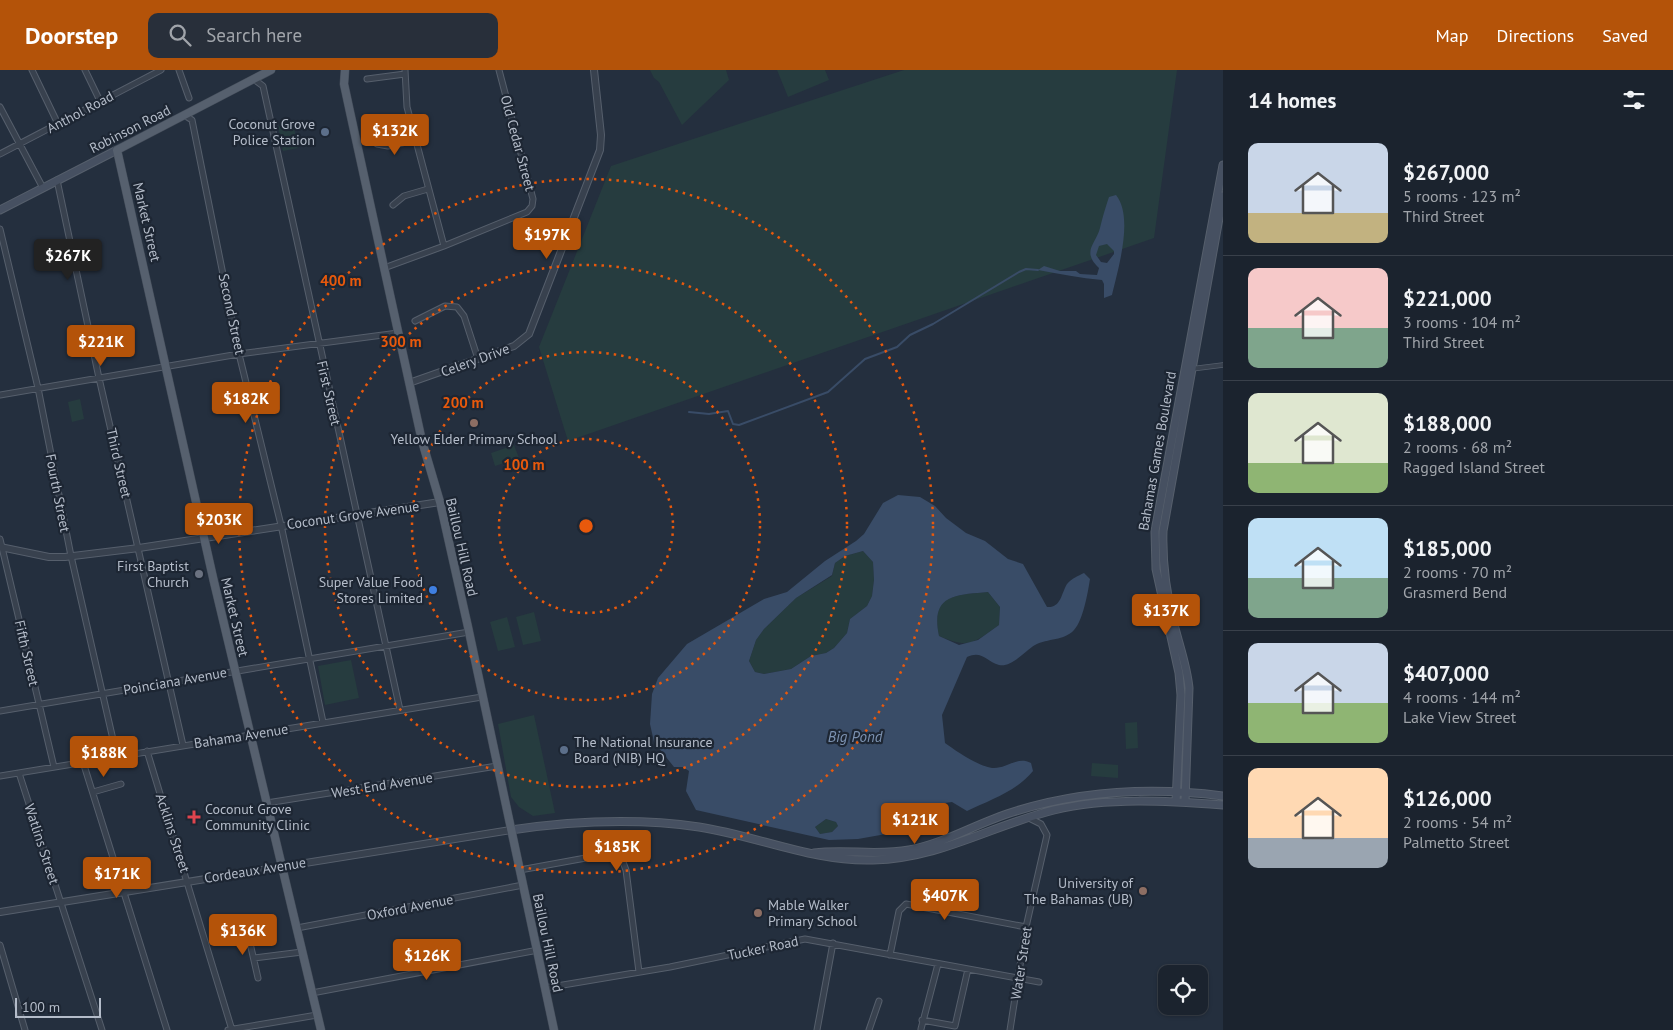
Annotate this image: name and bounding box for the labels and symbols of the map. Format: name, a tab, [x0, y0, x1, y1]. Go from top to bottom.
street label: Anthol Road	[43, 87, 117, 137]
street label: Old Cedar Street	[497, 93, 539, 193]
street label: Robinson Road	[86, 101, 174, 157]
pin: $132K	[360, 114, 430, 156]
place label: Coconut Grove Police Station	[228, 115, 315, 149]
marker: Coconut Grove Police Station	[319, 126, 331, 138]
street label: Market Street	[129, 181, 165, 264]
pin: $197K	[512, 218, 582, 260]
pin: $267K	[33, 238, 103, 281]
text: 400 m	[320, 271, 362, 290]
street label: Second Street	[215, 272, 249, 357]
pin: $221K	[66, 324, 136, 367]
text: 300 m	[380, 332, 422, 351]
street label: Celery Drive	[438, 339, 512, 381]
street label: First Street	[313, 359, 345, 427]
street label: Bahamas Games Boulevard	[1134, 370, 1180, 532]
pin: $182K	[211, 382, 281, 424]
text: 200 m	[442, 393, 484, 412]
marker: Yellow Elder Primary School	[468, 417, 480, 429]
street label: Third Street	[102, 426, 136, 500]
place label: Yellow Elder Primary School	[391, 430, 557, 448]
street label: Fourth Street	[42, 452, 74, 534]
text: 100 m	[503, 455, 545, 474]
street label: Baillou Hill Road	[442, 496, 482, 598]
street label: Coconut Grove Avenue	[286, 497, 420, 533]
pin: $203K	[184, 502, 254, 545]
centre of rings	[577, 517, 595, 535]
place label: First Baptist Church	[117, 557, 189, 591]
marker: First Baptist Church	[193, 568, 205, 580]
place label: Super Value Food Stores Limited	[319, 573, 423, 607]
street label: Market Street	[217, 576, 253, 659]
marker: Super Value Food Stores Limited	[427, 584, 439, 596]
pin: $137K	[1131, 594, 1201, 636]
street label: Fifth Street	[11, 618, 43, 688]
street label: Poinciana Avenue	[122, 663, 228, 699]
street label: Bahama Avenue	[193, 720, 289, 752]
water label: Big Pond	[828, 727, 883, 746]
place label: The National Insurance Board (NIB) HQ	[574, 733, 713, 767]
pin: $188K	[69, 736, 139, 778]
marker: The National Insurance Board (NIB) HQ	[558, 744, 570, 756]
street label: West End Avenue	[330, 768, 434, 802]
street label: Acklins Street	[152, 791, 194, 875]
place label: Coconut Grove Community Clinic	[205, 800, 310, 834]
street label: Watlins Street	[21, 801, 64, 887]
pin: $121K	[880, 802, 950, 845]
marker: Coconut Grove Community Clinic	[187, 810, 201, 824]
pin: $185K	[582, 830, 652, 872]
street label: Cordeaux Avenue	[203, 853, 307, 887]
pin: $171K	[82, 856, 152, 899]
place label: University of The Bahamas (UB)	[1024, 874, 1134, 908]
pin: $407K	[910, 878, 980, 921]
marker: University of The Bahamas (UB)	[1137, 885, 1149, 897]
street label: Oxford Avenue	[365, 890, 455, 924]
street label: Baillou Hill Road	[529, 892, 567, 994]
place label: Mable Walker Primary School	[768, 896, 857, 930]
marker: Mable Walker Primary School	[752, 907, 764, 919]
pin: $136K	[208, 914, 278, 956]
street label: Water Street	[1006, 925, 1036, 1001]
street label: Tucker Road	[726, 932, 800, 964]
pin: $126K	[392, 938, 462, 981]
scale bar	[15, 995, 101, 1018]

